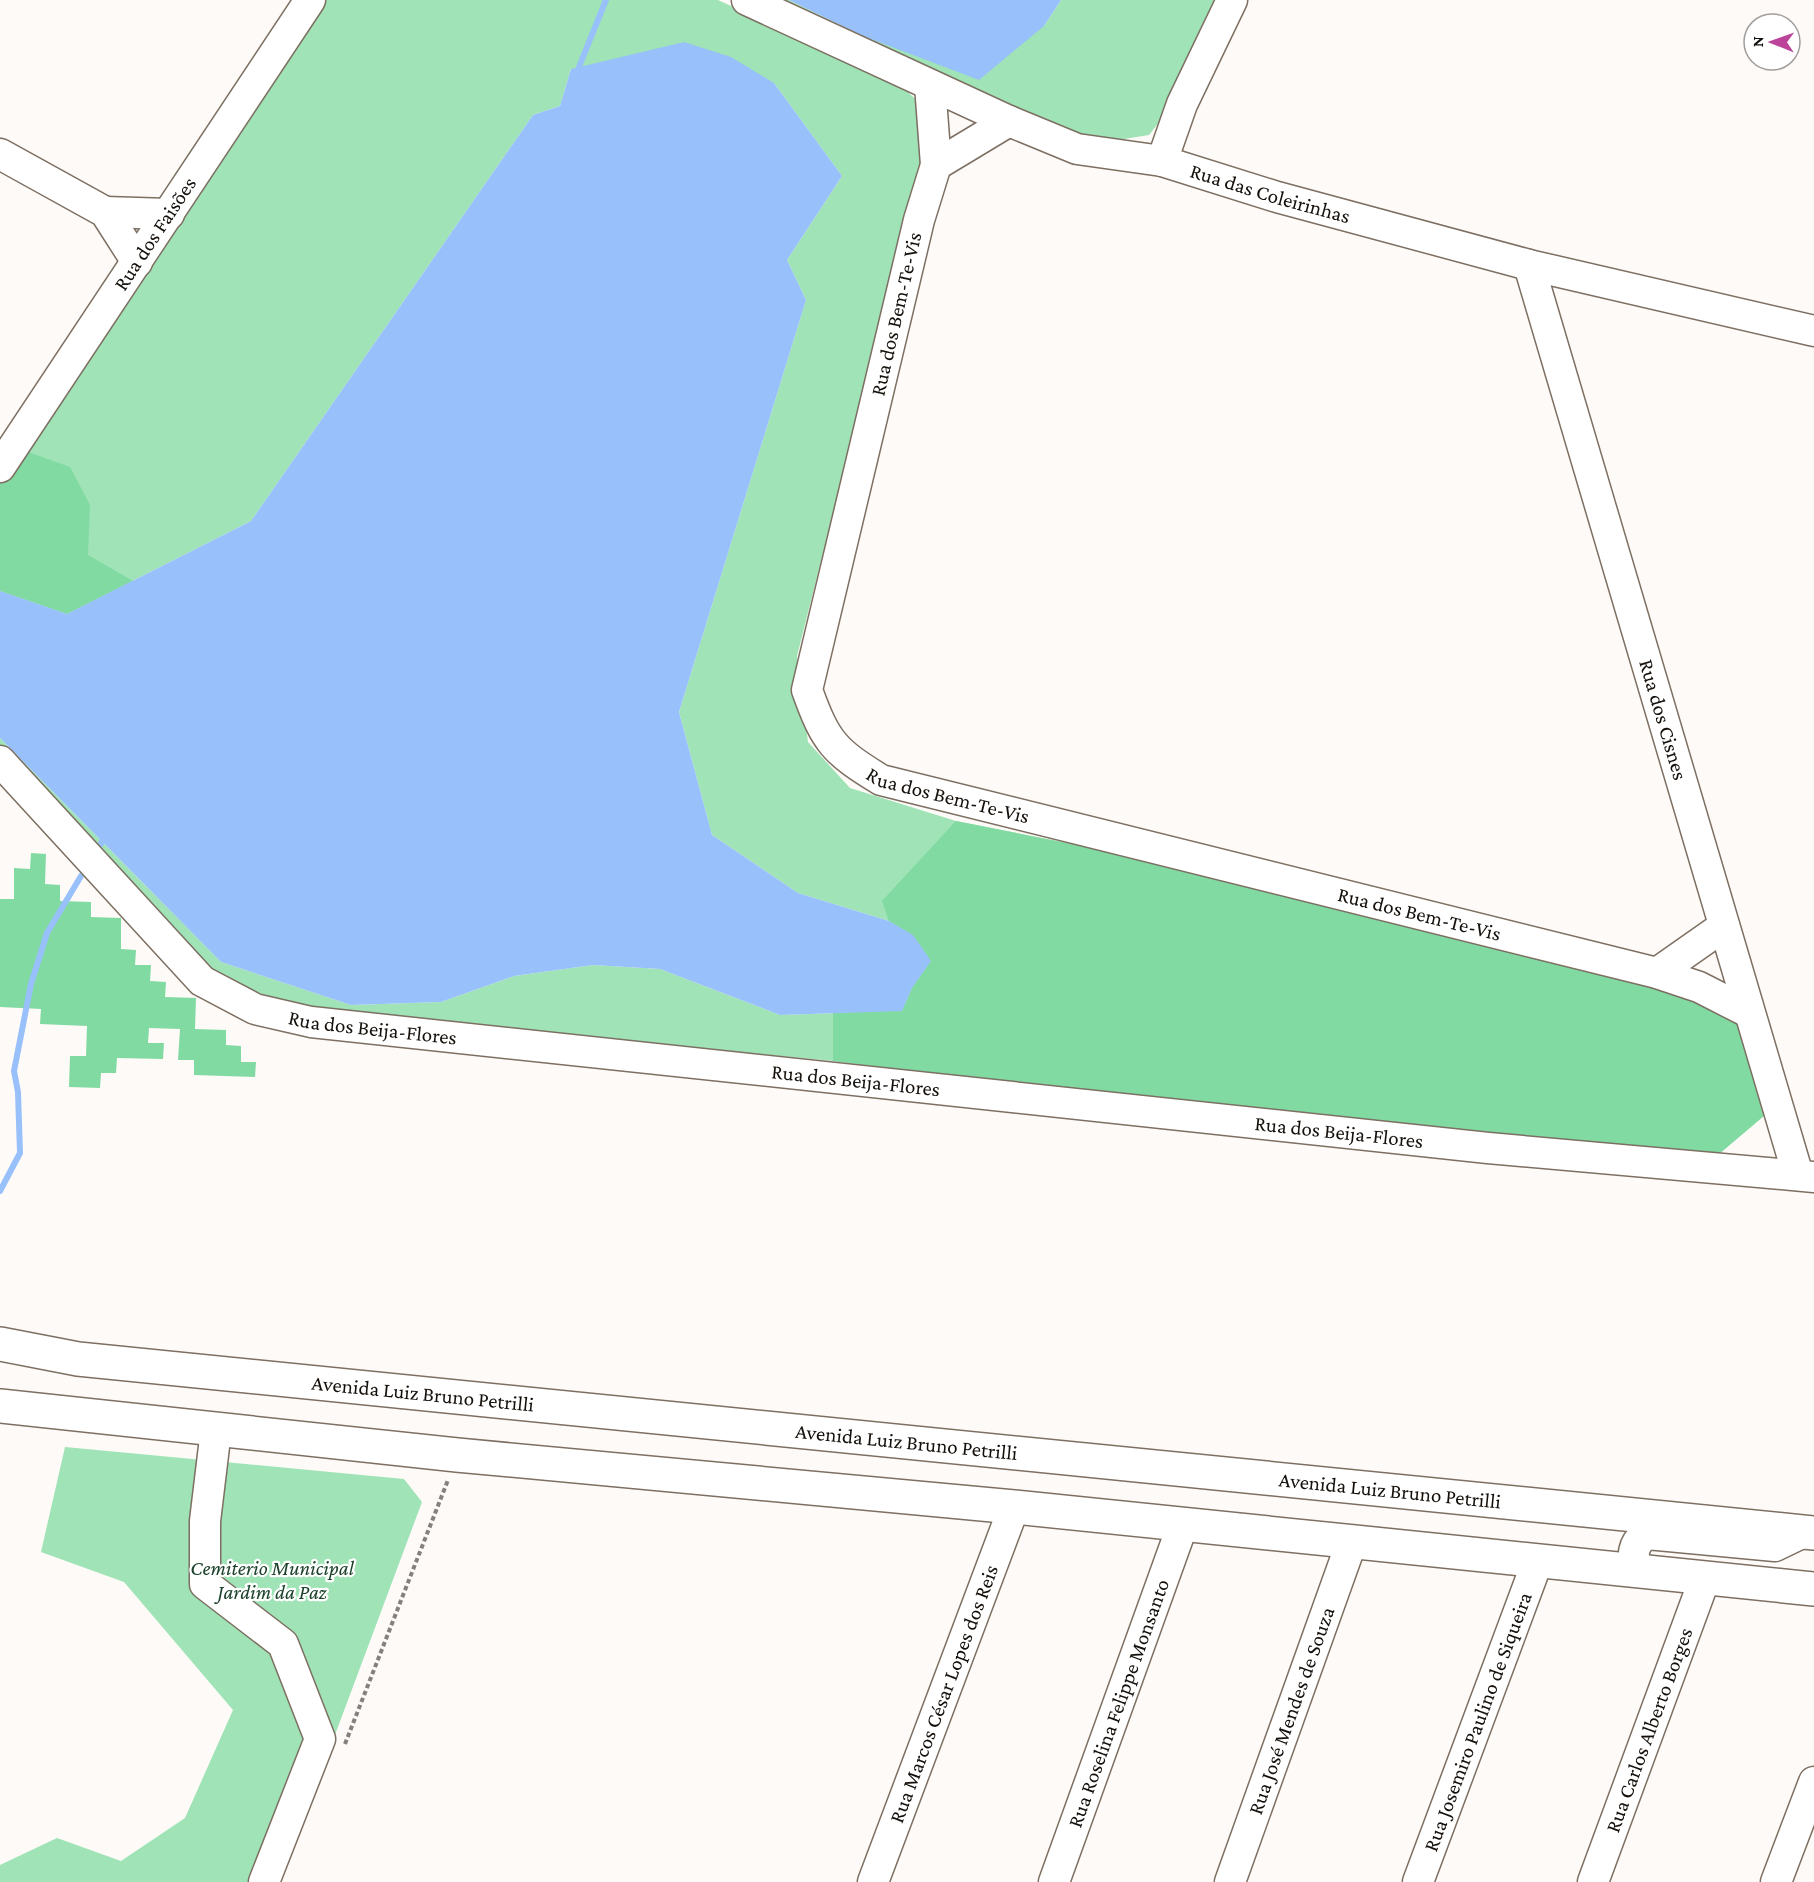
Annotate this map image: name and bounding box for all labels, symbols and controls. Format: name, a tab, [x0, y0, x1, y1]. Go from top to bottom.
north arrow	[1742, 12, 1802, 72]
text: N	[1749, 36, 1766, 47]
street label: Rua das Coleirinhas	[1187, 159, 1353, 228]
street label: Rua dos Faisões	[109, 172, 201, 295]
street label: Rua dos Bem-Te-Vis	[865, 230, 927, 398]
street label: Rua dos Cisnes	[1634, 656, 1693, 783]
street label: Rua dos Bem-Te-Vis	[862, 762, 1032, 828]
street label: Rua dos Bem-Te-Vis	[1335, 882, 1504, 946]
street label: Rua dos Beija-Flores	[286, 1005, 458, 1050]
street label: Rua dos Beija-Flores	[770, 1059, 941, 1101]
street label: Rua dos Beija-Flores	[1253, 1111, 1425, 1153]
street label: Avenida Luiz Bruno Petrilli	[311, 1370, 536, 1417]
street label: Avenida Luiz Bruno Petrilli	[794, 1419, 1019, 1465]
street label: Avenida Luiz Bruno Petrilli	[1278, 1467, 1503, 1514]
park label: Cemiterio Municipal Jardim da Paz	[190, 1556, 355, 1604]
street label: Rua Marcos César Lopes dos Reis	[884, 1561, 1003, 1826]
street label: Rua Roselina Felippe Monsanto	[1063, 1576, 1174, 1831]
street label: Rua Josemiro Paulino de Siqueira	[1418, 1589, 1537, 1855]
street label: Rua José Mendes de Souza	[1243, 1603, 1340, 1818]
street label: Rua Carlos Alberto Borges	[1600, 1624, 1698, 1836]

